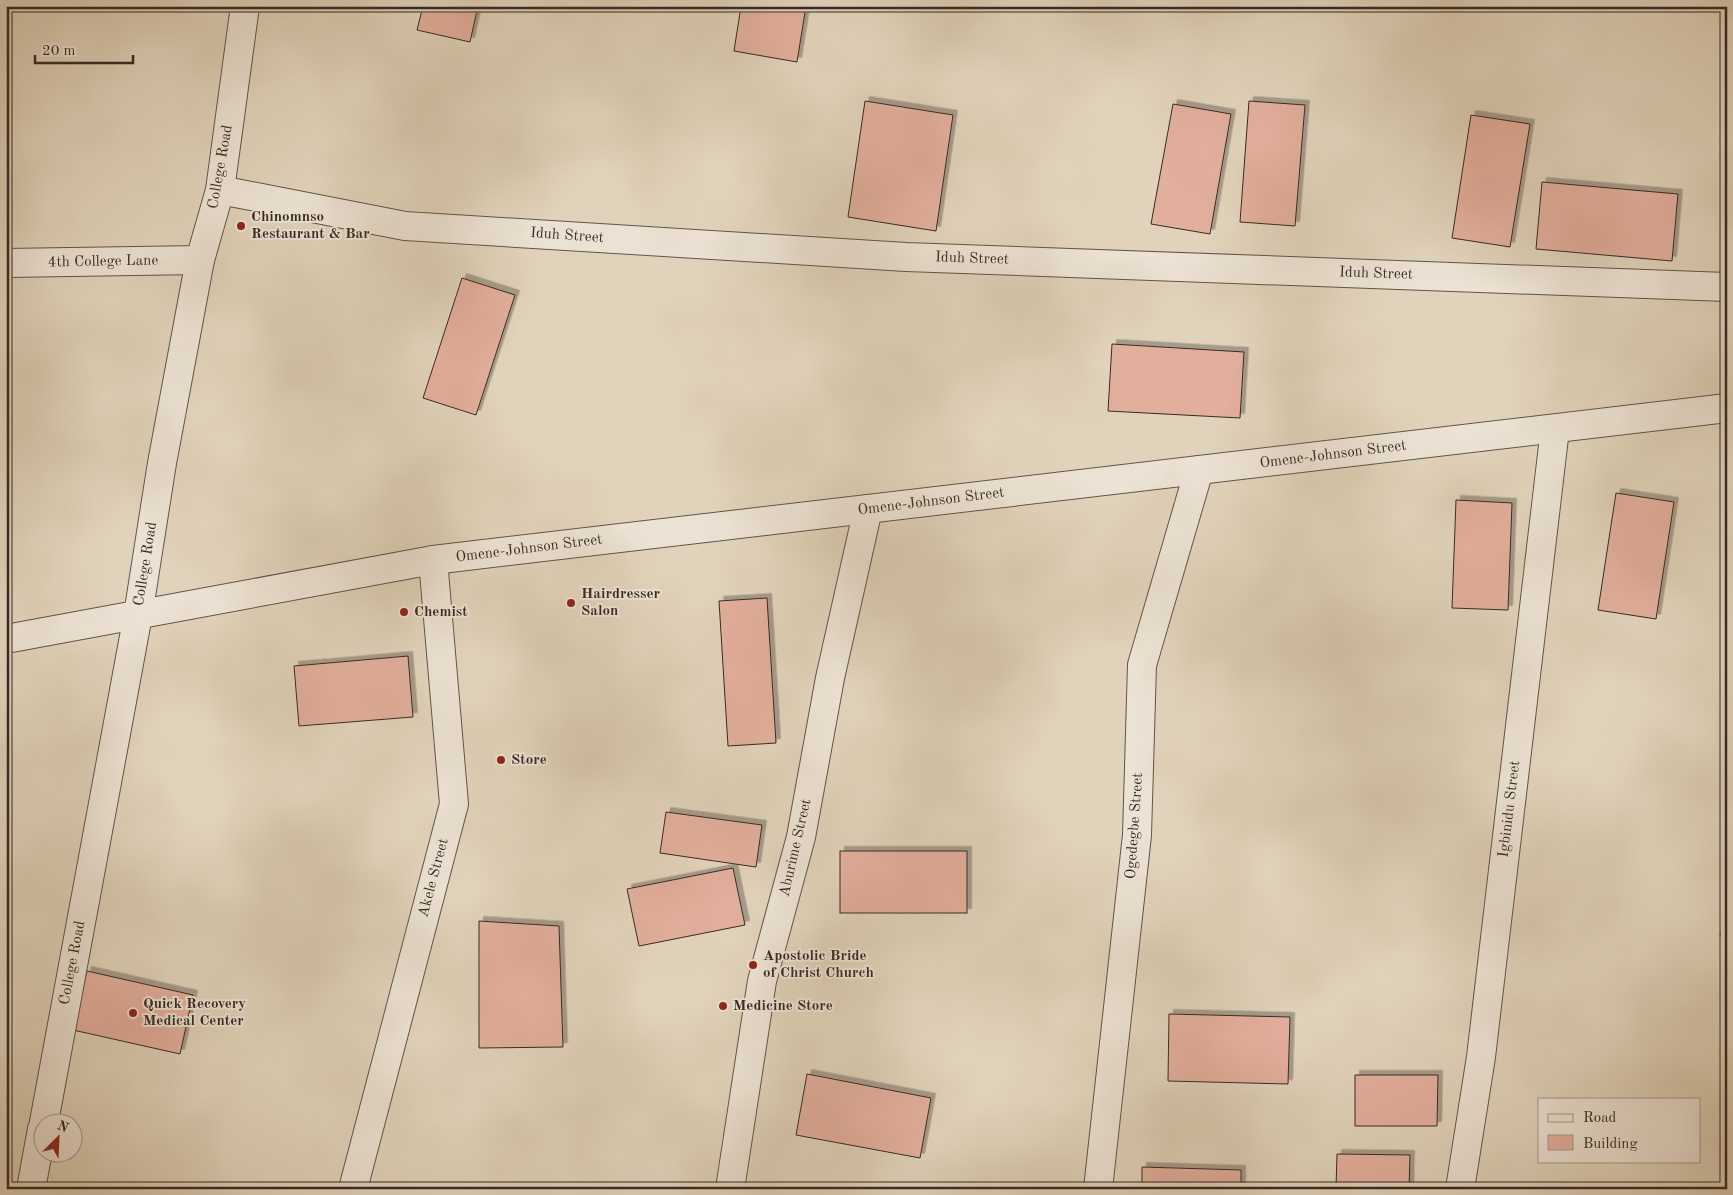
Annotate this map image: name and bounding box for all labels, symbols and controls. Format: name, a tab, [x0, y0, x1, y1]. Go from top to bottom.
scale bar	[35, 32, 132, 64]
text: 20 m	[42, 44, 76, 59]
street label: College Road	[206, 124, 236, 210]
place label: Chinomnso Restaurant & Bar	[251, 210, 370, 242]
marker: Chinomnso Restaurant & Bar	[235, 220, 247, 232]
street label: Iduh Street	[530, 226, 604, 246]
street label: Iduh Street	[935, 250, 1009, 268]
street label: 4th College Lane	[48, 254, 158, 270]
street label: Iduh Street	[1339, 265, 1413, 283]
street label: Omene-Johnson Street	[1259, 439, 1407, 471]
street label: Omene-Johnson Street	[857, 486, 1005, 518]
street label: College Road	[132, 521, 160, 607]
street label: Omene-Johnson Street	[455, 533, 603, 565]
place label: Hairdresser Salon	[581, 587, 661, 619]
marker: Hairdresser Salon	[565, 597, 577, 609]
place label: Chemist	[414, 605, 468, 620]
marker: Chemist	[398, 606, 410, 618]
place label: Store	[511, 753, 547, 768]
marker: Store	[495, 754, 507, 766]
street label: Igbinidu Street	[1497, 760, 1523, 858]
street label: Ogedegbe Street	[1124, 772, 1146, 880]
street label: Aburime Street	[777, 798, 815, 898]
street label: Akele Street	[416, 837, 452, 919]
street label: College Road	[58, 920, 89, 1006]
place label: Apostolic Bride of Christ Church	[763, 949, 874, 981]
marker: Apostolic Bride of Christ Church	[747, 959, 759, 971]
place label: Quick Recovery Medical Center	[143, 997, 246, 1029]
place label: Medicine Store	[733, 999, 833, 1014]
marker: Medicine Store	[717, 1000, 729, 1012]
marker: Quick Recovery Medical Center	[127, 1007, 139, 1019]
legend	[1538, 1098, 1700, 1162]
text: Road	[1583, 1111, 1617, 1126]
north arrow	[32, 1112, 82, 1162]
text: N	[55, 1118, 71, 1136]
text: Building	[1583, 1137, 1638, 1152]

